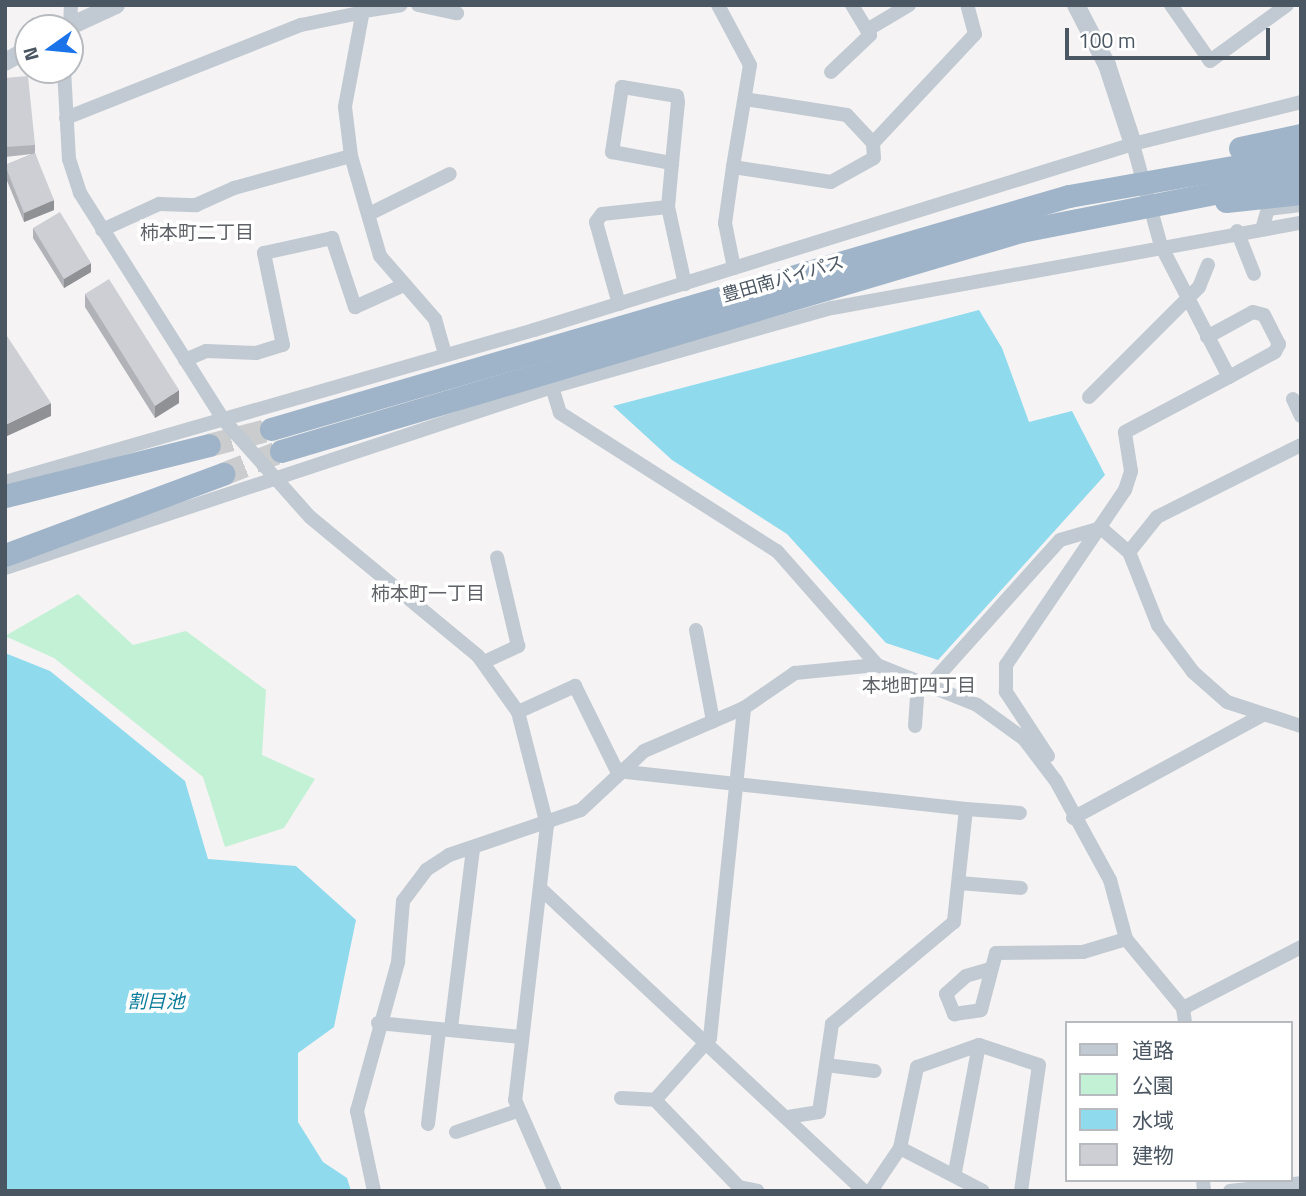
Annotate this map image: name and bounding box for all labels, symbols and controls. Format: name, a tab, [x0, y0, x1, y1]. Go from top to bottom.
north arrow	[14, 14, 84, 84]
scale bar	[1068, 14, 1273, 58]
text: 100 m	[1078, 24, 1135, 56]
text: N	[14, 44, 46, 64]
district label: 柿本町二丁目	[140, 221, 254, 243]
street label: 豊田南バイパス	[719, 251, 847, 307]
district label: 柿本町一丁目	[371, 582, 485, 604]
district label: 本地町四丁目	[862, 674, 976, 696]
water label: 割目池	[128, 990, 184, 1012]
legend	[1064, 1021, 1292, 1182]
text: 道路	[1132, 1034, 1174, 1066]
text: 公園	[1132, 1069, 1174, 1101]
text: 水域	[1132, 1104, 1174, 1136]
text: 建物	[1132, 1139, 1174, 1171]

